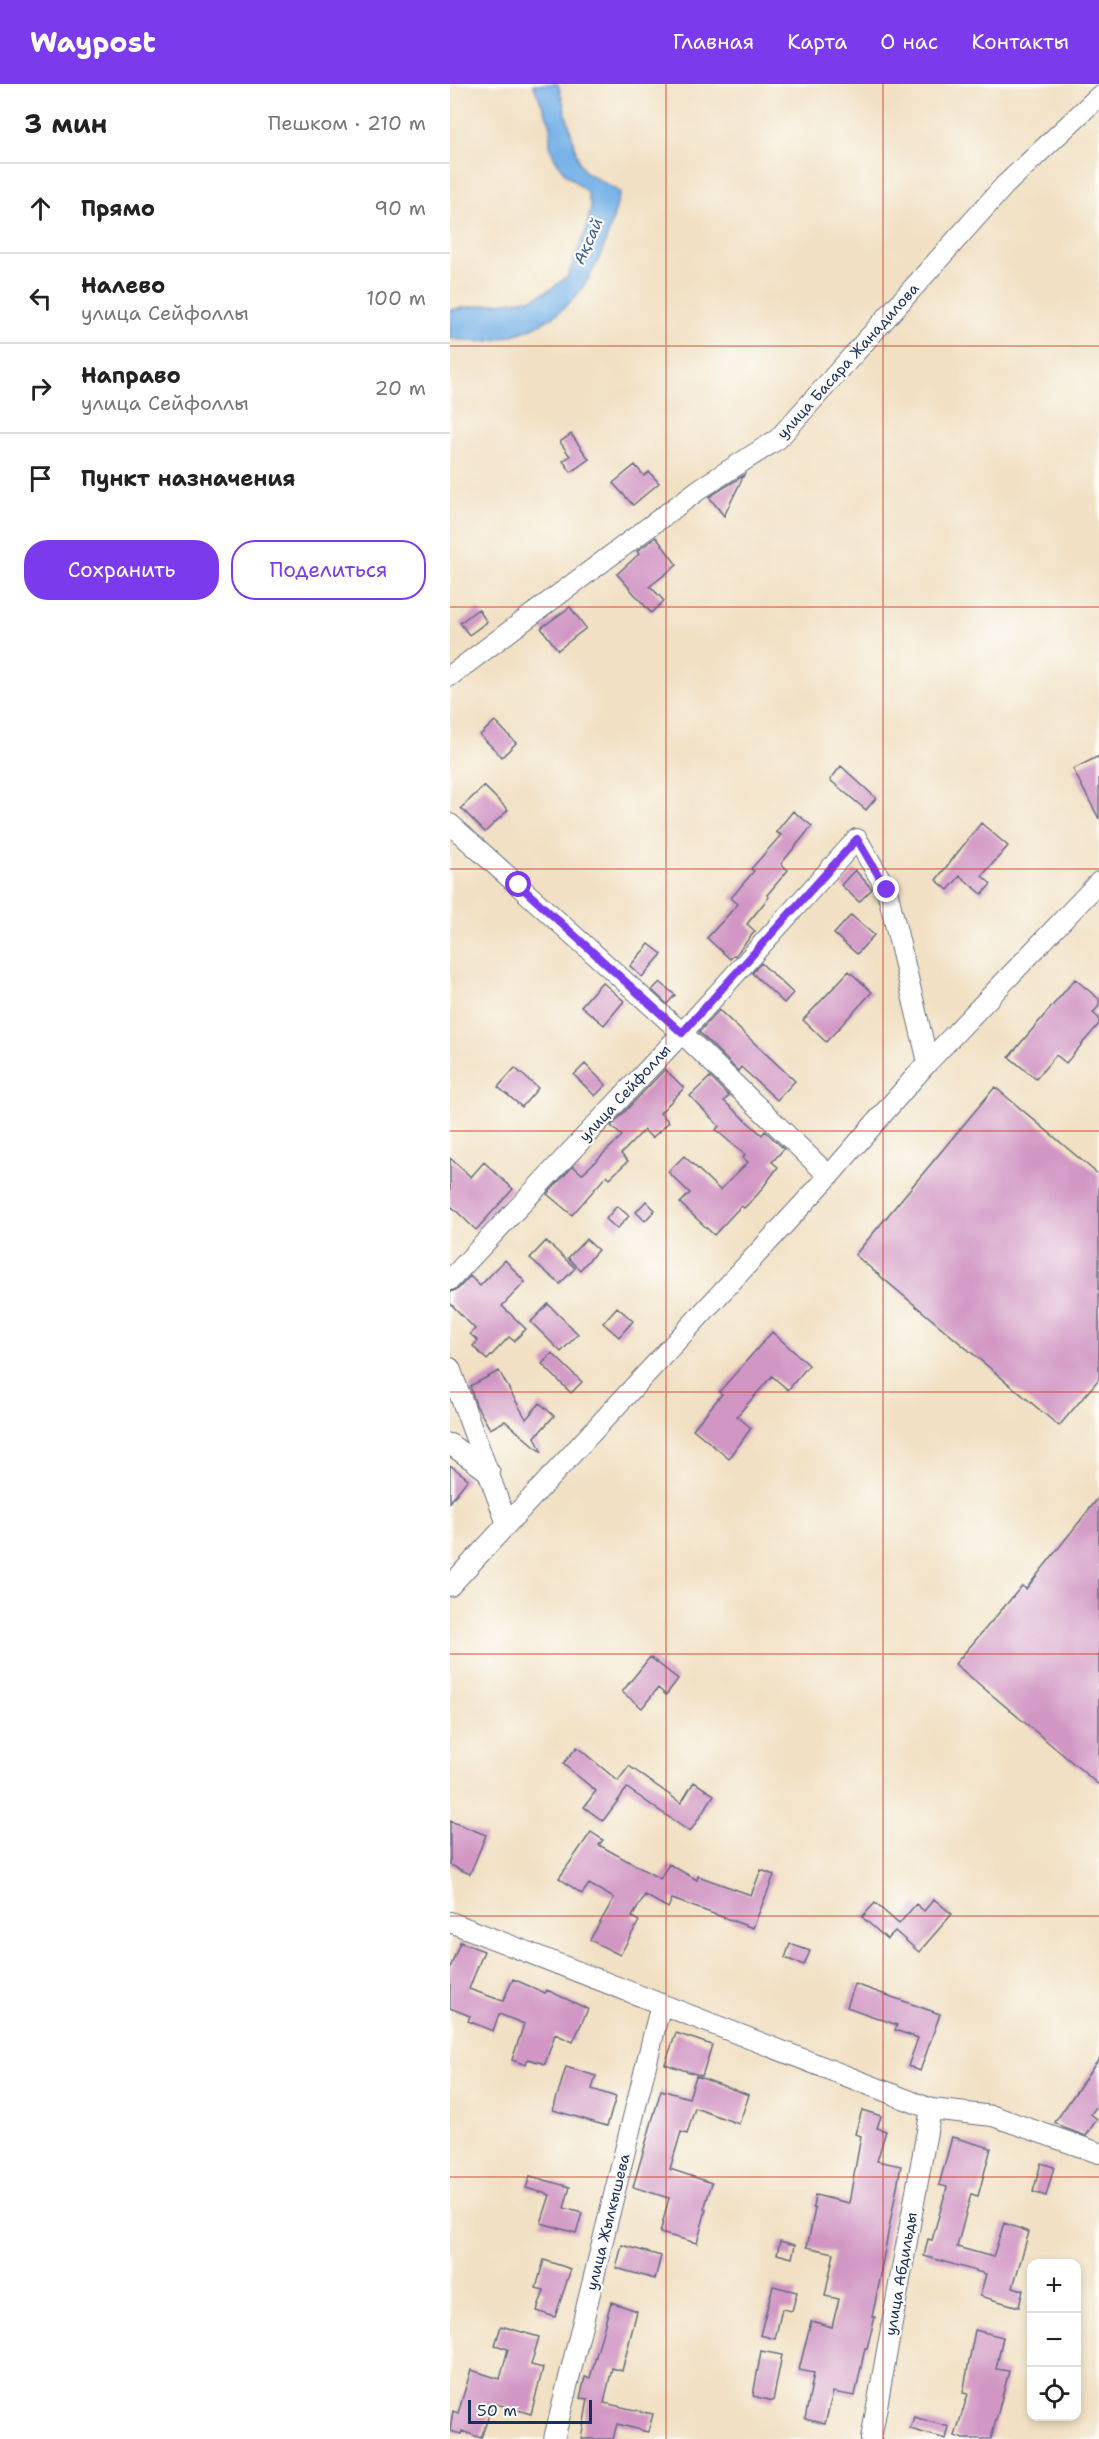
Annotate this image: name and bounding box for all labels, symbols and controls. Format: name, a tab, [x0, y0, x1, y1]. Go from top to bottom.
text: Waypost	[30, 23, 156, 61]
text: Главная	[673, 28, 754, 56]
text: Карта	[787, 28, 847, 56]
text: О нас	[880, 28, 938, 56]
text: Контакты	[971, 28, 1069, 56]
text: 3 мин	[24, 106, 107, 141]
text: Пешком · 210 m	[268, 110, 426, 136]
icon: ahead	[24, 192, 57, 225]
text: Прямо	[81, 194, 155, 223]
text: 90 m	[374, 195, 426, 221]
water label: Ақсай	[568, 214, 608, 268]
text: Налево	[81, 271, 165, 300]
street label: улица Басара Жанадилова	[773, 278, 924, 443]
icon: left	[24, 282, 57, 315]
text: 100 m	[366, 285, 426, 311]
text: улица Сейфоллы	[81, 300, 249, 326]
text: Направо	[81, 361, 181, 390]
icon: right	[24, 372, 57, 405]
text: 20 m	[375, 375, 426, 401]
text: улица Сейфоллы	[81, 390, 249, 416]
icon: arrive	[24, 462, 57, 495]
text: Пункт назначения	[81, 464, 295, 493]
button: Сохранить	[24, 540, 219, 600]
button: Поделиться	[231, 540, 426, 600]
route start	[505, 871, 531, 897]
route end	[873, 876, 899, 902]
street label: улица Сейфоллы	[575, 1040, 675, 1146]
street label: улица Жылкышева	[581, 2151, 635, 2292]
street label: улица Абдильды	[880, 2211, 922, 2337]
map controls	[1027, 2259, 1081, 2421]
button: +	[1027, 2259, 1081, 2313]
button: −	[1027, 2313, 1081, 2367]
button: locate	[1027, 2367, 1081, 2421]
scale bar	[468, 2397, 592, 2424]
text: 50 m	[477, 2400, 517, 2421]

